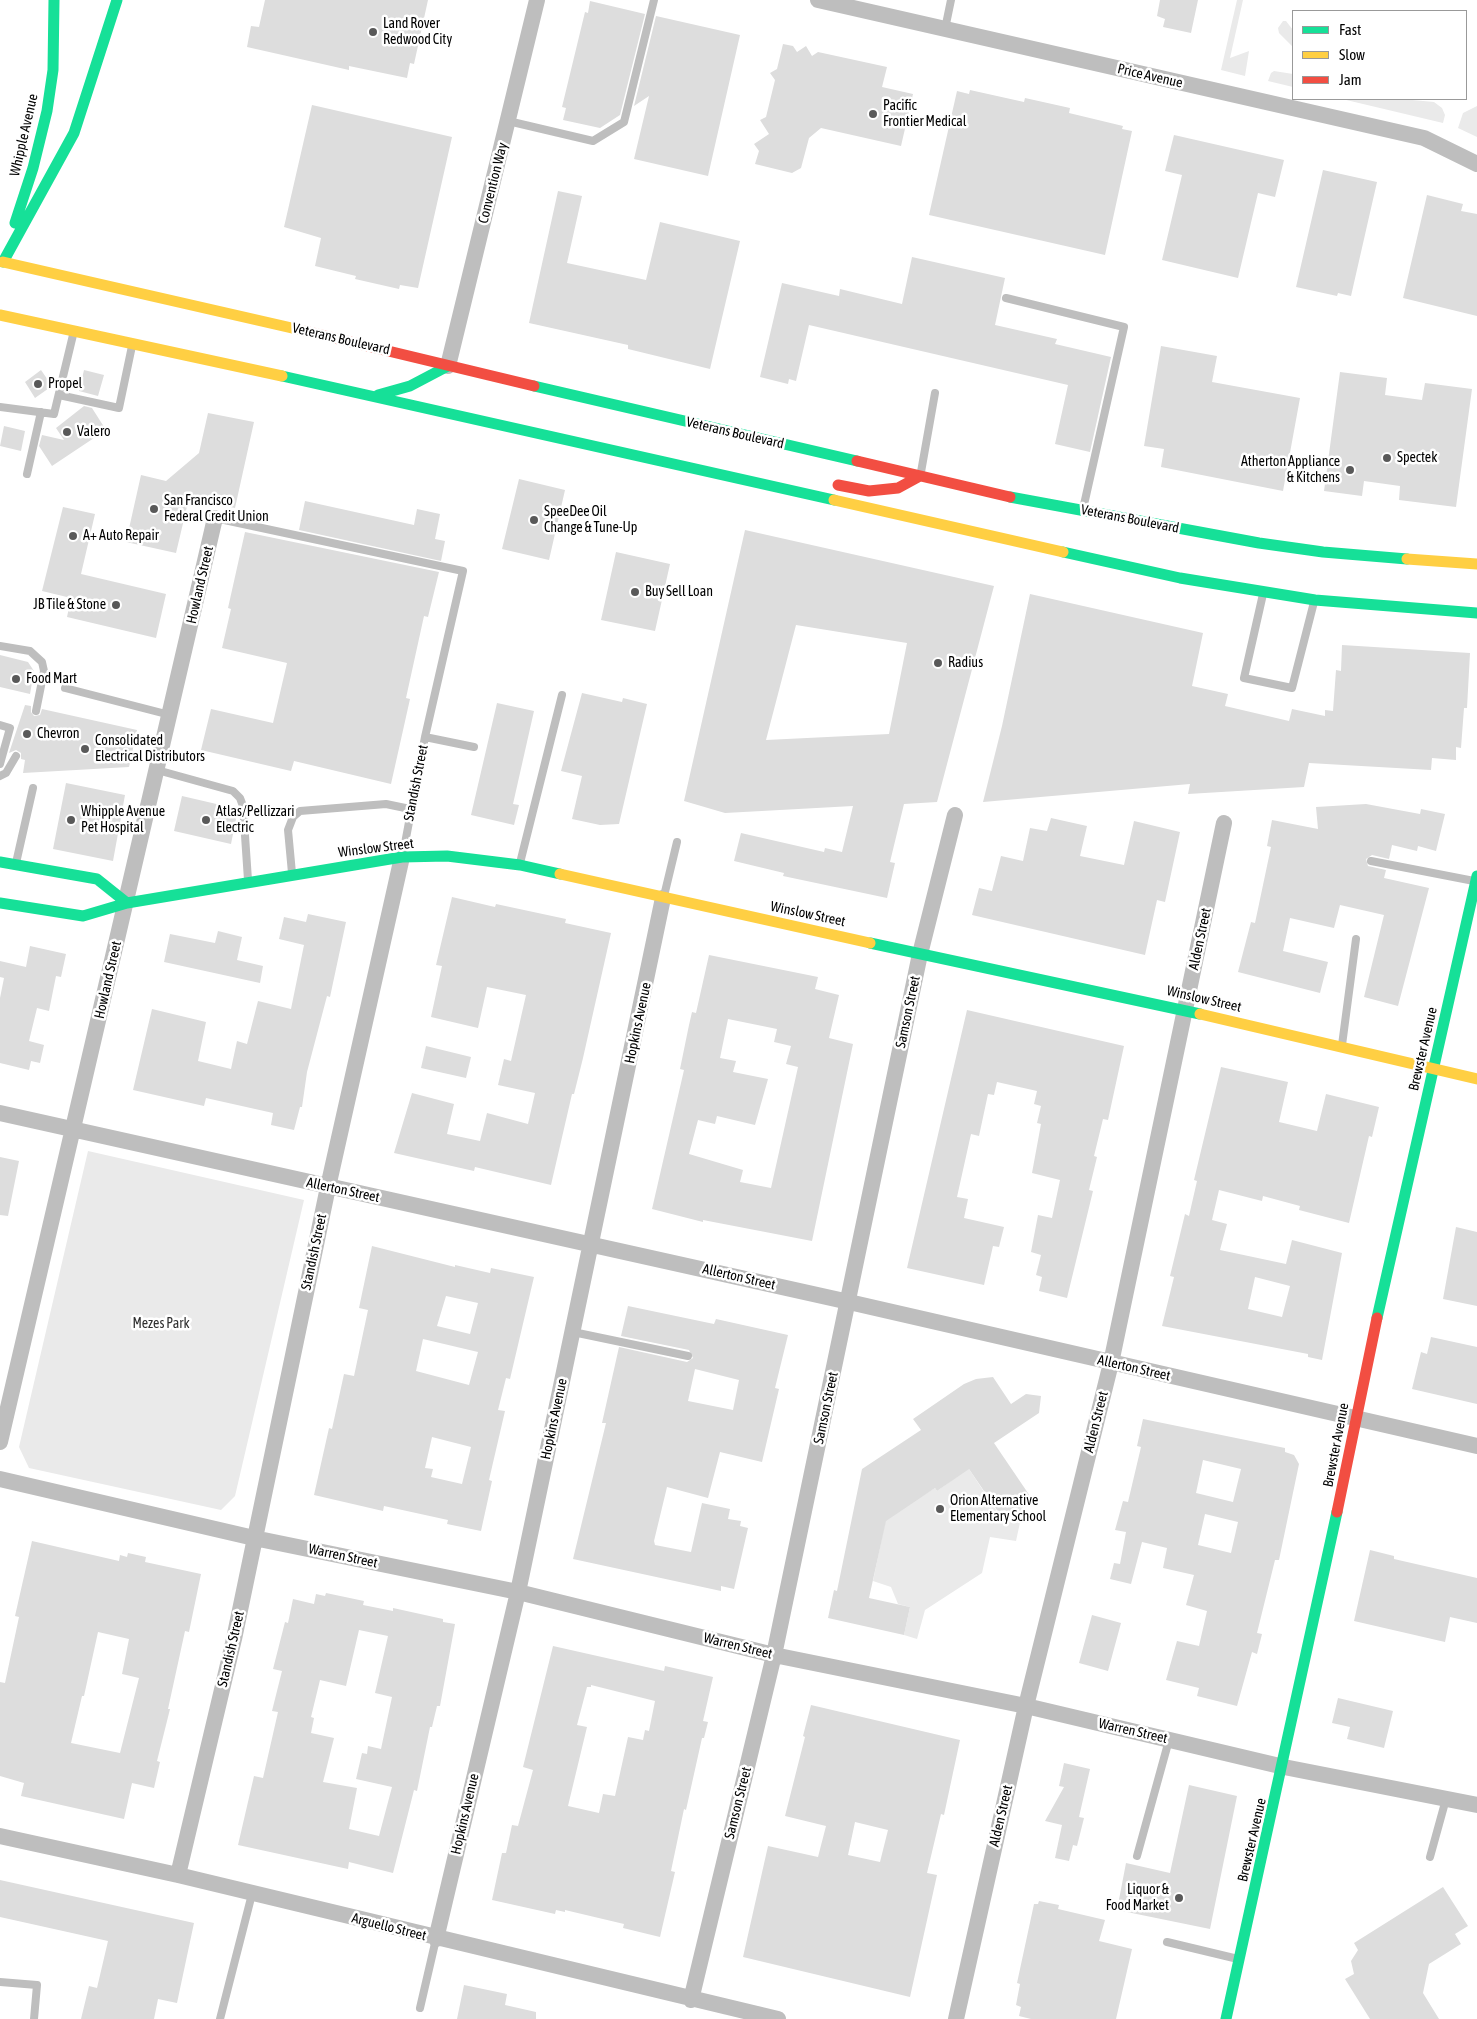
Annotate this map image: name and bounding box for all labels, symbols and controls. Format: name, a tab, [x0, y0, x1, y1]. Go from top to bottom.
legend	[1292, 10, 1467, 100]
place label: Land Rover Redwood City	[383, 16, 452, 48]
text: Fast	[1339, 21, 1361, 38]
marker: Land Rover Redwood City	[367, 26, 379, 38]
text: Slow	[1339, 46, 1365, 63]
street label: Price Avenue	[1116, 60, 1184, 92]
text: Jam	[1339, 71, 1362, 88]
street label: Whipple Avenue	[6, 92, 42, 178]
place label: Pacific Frontier Medical	[883, 98, 966, 130]
marker: Pacific Frontier Medical	[867, 108, 879, 120]
street label: Convention Way	[475, 141, 511, 225]
street label: Veterans Boulevard	[291, 320, 391, 358]
place label: Propel	[48, 376, 82, 392]
marker: Propel	[32, 378, 44, 390]
street label: Veterans Boulevard	[685, 414, 785, 452]
place label: Valero	[77, 424, 111, 440]
marker: Valero	[61, 426, 73, 438]
place label: Spectek	[1397, 450, 1437, 466]
marker: Spectek	[1381, 452, 1393, 464]
place label: Atherton Appliance & Kitchens	[1241, 454, 1340, 487]
marker: Atherton Appliance & Kitchens	[1344, 464, 1356, 476]
place label: San Francisco Federal Credit Union	[164, 493, 269, 526]
street label: Veterans Boulevard	[1079, 501, 1181, 537]
marker: San Francisco Federal Credit Union	[148, 503, 160, 515]
place label: SpeeDee Oil Change & Tune-Up	[544, 504, 637, 536]
marker: SpeeDee Oil Change & Tune-Up	[528, 514, 540, 526]
place label: A+ Auto Repair	[83, 528, 159, 544]
marker: A+ Auto Repair	[67, 530, 79, 542]
street label: Howland Street	[183, 545, 217, 625]
place label: Buy Sell Loan	[645, 584, 713, 600]
marker: Buy Sell Loan	[629, 586, 641, 598]
place label: JB Tile & Stone	[33, 597, 106, 613]
marker: JB Tile & Stone	[110, 599, 122, 611]
place label: Radius	[948, 655, 983, 671]
marker: Radius	[932, 657, 944, 669]
place label: Food Mart	[26, 671, 77, 687]
marker: Food Mart	[10, 673, 22, 685]
place label: Chevron	[37, 726, 80, 742]
marker: Chevron	[21, 728, 33, 740]
place label: Consolidated Electrical Distributors	[95, 733, 205, 766]
marker: Consolidated Electrical Distributors	[79, 743, 91, 755]
street label: Standish Street	[400, 743, 432, 823]
place label: Whipple Avenue Pet Hospital	[81, 804, 165, 836]
place label: Atlas/Pellizzari Electric	[216, 804, 294, 836]
marker: Whipple Avenue Pet Hospital	[65, 814, 77, 826]
marker: Atlas/Pellizzari Electric	[200, 814, 212, 826]
street label: Winslow Street	[337, 835, 415, 861]
street label: Winslow Street	[769, 898, 847, 930]
street label: Alden Street	[1185, 907, 1215, 971]
street label: Howland Street	[91, 940, 125, 1020]
street label: Samson Street	[892, 974, 924, 1050]
street label: Hopkins Avenue	[621, 981, 655, 1065]
street label: Winslow Street	[1165, 982, 1243, 1016]
street label: Brewster Avenue	[1405, 1006, 1441, 1092]
street label: Allerton Street	[305, 1174, 381, 1206]
street label: Standish Street	[298, 1212, 330, 1292]
street label: Allerton Street	[701, 1260, 777, 1294]
park label: Mezes Park	[132, 1316, 190, 1332]
street label: Allerton Street	[1096, 1351, 1172, 1385]
street label: Samson Street	[810, 1370, 842, 1446]
street label: Hopkins Avenue	[537, 1377, 571, 1461]
street label: Alden Street	[1080, 1389, 1112, 1455]
street label: Brewster Avenue	[1320, 1402, 1352, 1488]
place label: Orion Alternative Elementary School	[950, 1493, 1046, 1525]
marker: Orion Alternative Elementary School	[934, 1503, 946, 1515]
street label: Warren Street	[307, 1540, 379, 1572]
street label: Standish Street	[214, 1609, 248, 1689]
street label: Warren Street	[702, 1629, 774, 1663]
street label: Warren Street	[1097, 1715, 1169, 1747]
street label: Samson Street	[721, 1765, 755, 1841]
street label: Hopkins Avenue	[448, 1772, 482, 1856]
street label: Alden Street	[986, 1783, 1016, 1849]
street label: Brewster Avenue	[1234, 1797, 1270, 1883]
place label: Liquor & Food Market	[1106, 1882, 1169, 1914]
marker: Liquor & Food Market	[1173, 1892, 1185, 1904]
street label: Arguello Street	[350, 1910, 428, 1944]

